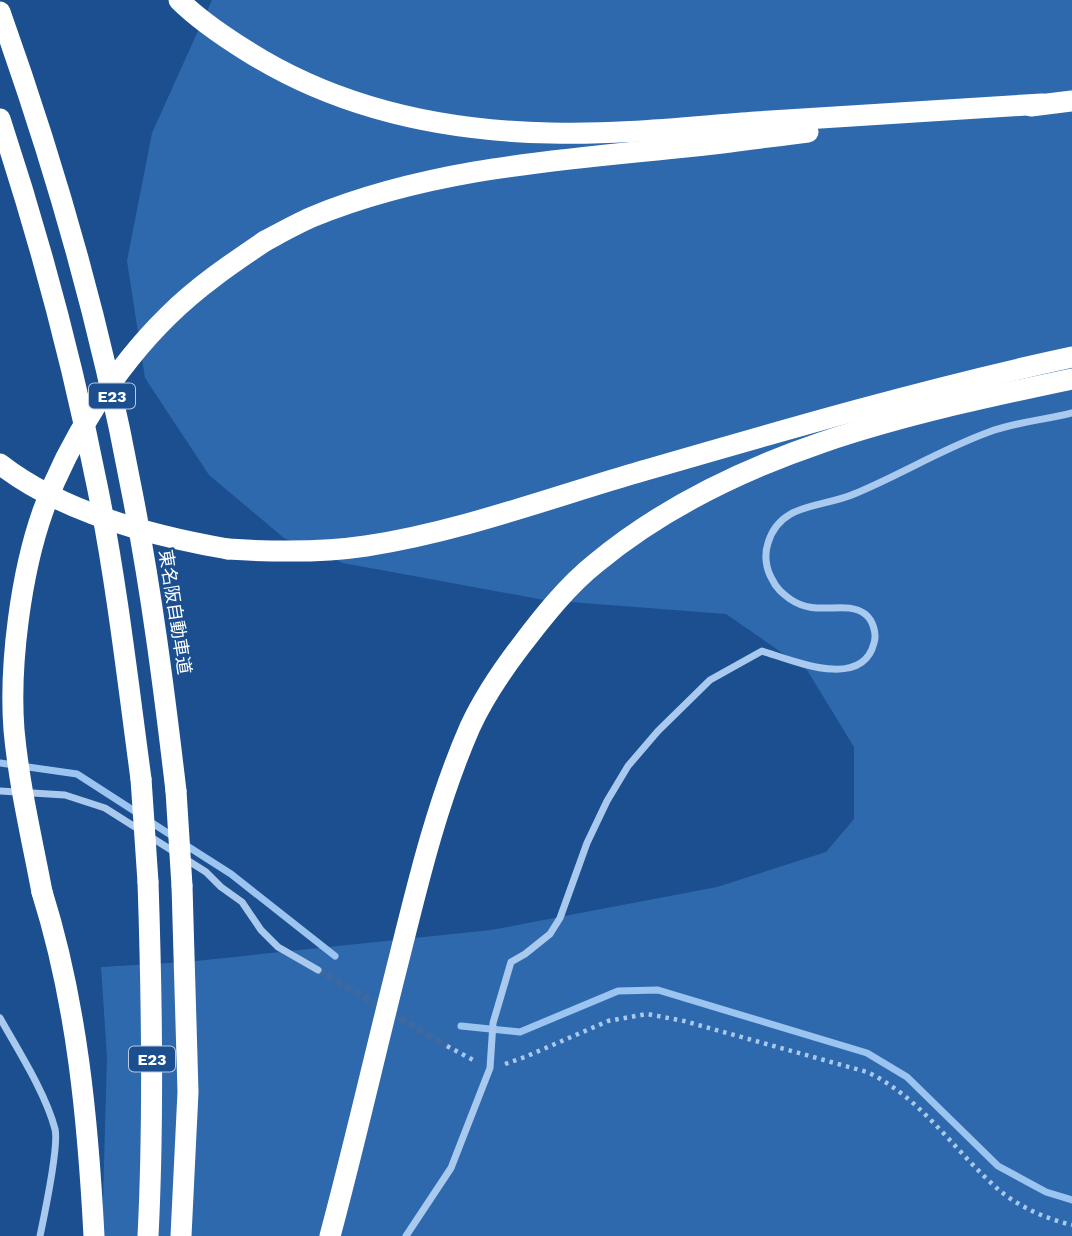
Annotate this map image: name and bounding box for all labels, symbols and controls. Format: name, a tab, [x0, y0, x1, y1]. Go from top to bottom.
road number: E23	[89, 384, 135, 408]
street label: 東名阪自動車道	[155, 548, 196, 676]
road number: E23	[129, 1046, 175, 1072]

